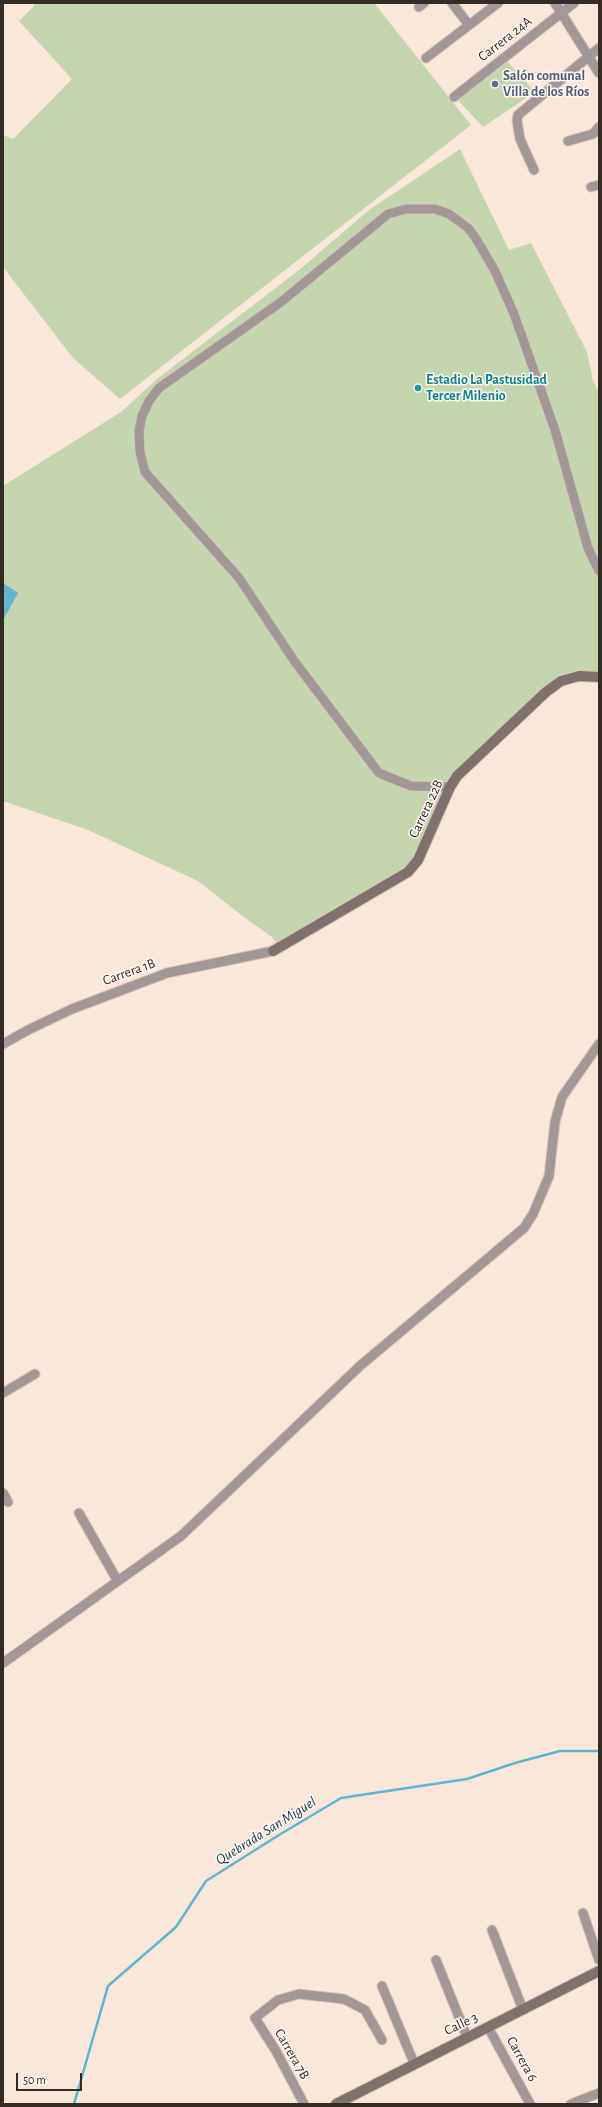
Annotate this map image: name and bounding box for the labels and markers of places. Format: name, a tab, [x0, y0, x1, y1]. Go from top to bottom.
place label: Salón comunal Villa de los Ríos	[503, 68, 589, 100]
marker: Salón comunal Villa de los Ríos	[490, 79, 500, 89]
place label: Estadio La Pastusidad Tercer Milenio	[426, 372, 547, 404]
marker: Estadio La Pastusidad Tercer Milenio	[413, 383, 423, 393]

